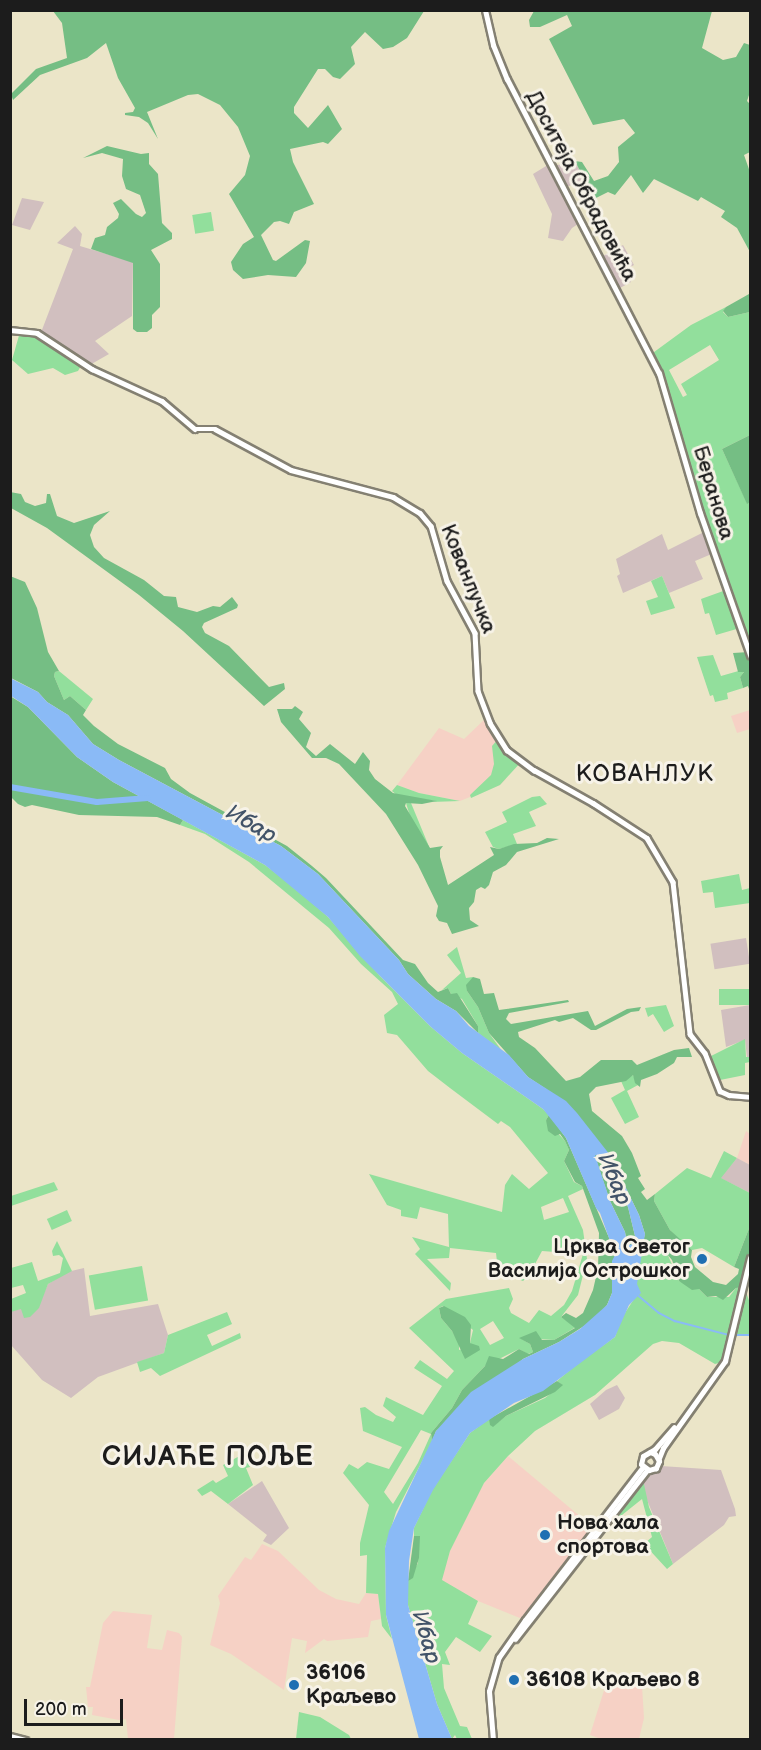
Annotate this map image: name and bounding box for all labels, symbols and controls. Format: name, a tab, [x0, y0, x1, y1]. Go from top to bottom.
street label: Доситеја Обрадовића	[520, 86, 642, 286]
street label: Беранова	[687, 443, 739, 543]
street label: Кованлучка	[435, 521, 501, 637]
district label: КОВАНЛУК	[576, 760, 714, 788]
water label: Ибар	[221, 799, 281, 849]
water label: Ибар	[591, 1149, 637, 1209]
place label: Црква Светог Василија Острошког	[488, 1234, 690, 1284]
marker: Црква Светог Василија Острошког	[695, 1252, 709, 1266]
district label: СИЈАЋЕ ПОЉЕ	[102, 1442, 314, 1474]
place label: Нова хала спортова	[557, 1510, 659, 1560]
marker: Нова хала спортова	[538, 1528, 552, 1542]
water label: Ибар	[406, 1608, 446, 1666]
place label: 36106 Краљево	[306, 1660, 396, 1710]
place label: 36108 Краљево 8	[526, 1667, 700, 1693]
marker: 36108 Краљево 8	[507, 1673, 521, 1687]
marker: 36106 Краљево	[287, 1678, 301, 1692]
scale bar	[27, 1687, 126, 1725]
text: 200 m	[35, 1699, 87, 1720]

